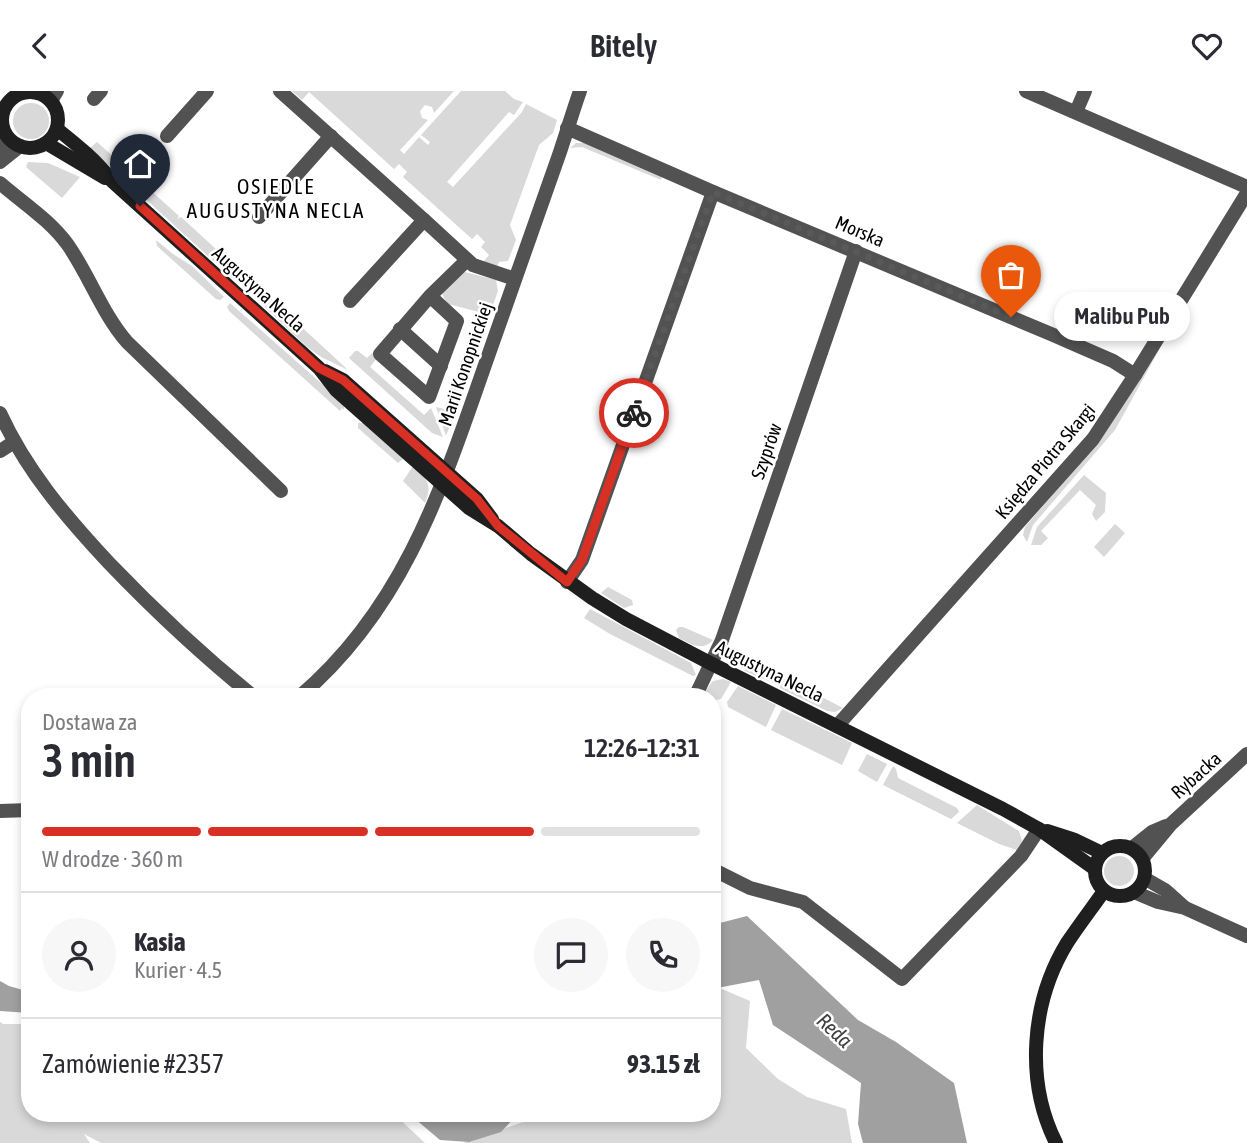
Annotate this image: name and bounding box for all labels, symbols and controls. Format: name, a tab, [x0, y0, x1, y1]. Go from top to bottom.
icon: back	[21, 27, 59, 65]
text: Bitely	[590, 27, 657, 64]
icon: heart	[1188, 27, 1226, 65]
pin	[110, 134, 170, 206]
icon: home	[121, 145, 159, 183]
district label: OSIEDLE AUGUSTYNA NECLA	[187, 174, 365, 222]
street label: Morska	[832, 211, 888, 251]
street label: Augustyna Necla	[208, 242, 310, 336]
pin	[981, 245, 1041, 317]
icon: bag	[992, 256, 1030, 294]
callout: Malibu Pub	[1053, 293, 1190, 341]
street label: Marii Konopnickiej	[434, 299, 496, 429]
text: Malibu Pub	[1074, 303, 1170, 329]
courier	[599, 378, 669, 448]
icon: bike	[615, 394, 653, 432]
street label: Księdza Piotra Skargi	[991, 399, 1099, 523]
street label: Szyprów	[746, 420, 786, 482]
street label: Augustyna Necla	[713, 635, 827, 707]
text: Dostawa za	[42, 709, 137, 735]
text: 12:26–12:31	[584, 733, 700, 763]
text: 3 min	[42, 734, 136, 787]
street label: Rybacka	[1167, 747, 1225, 803]
text: W drodze · 360 m	[42, 846, 183, 872]
button: person	[42, 918, 116, 992]
button: chat	[534, 918, 608, 992]
button: phone	[626, 918, 700, 992]
text: Kasia	[134, 927, 186, 957]
text: Kurier · 4.5	[134, 957, 222, 983]
water label: Reda	[812, 1008, 858, 1052]
text: Zamówienie #2357	[42, 1049, 224, 1079]
text: 93.15 zł	[627, 1049, 700, 1079]

